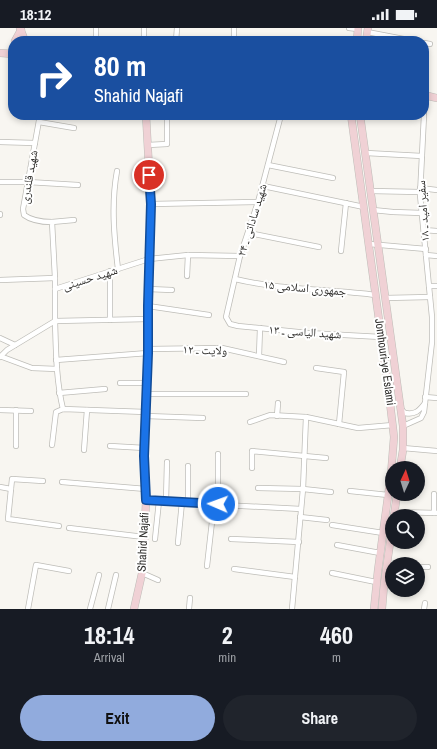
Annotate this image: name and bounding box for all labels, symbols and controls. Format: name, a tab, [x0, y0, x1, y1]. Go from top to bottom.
text: 18:12	[20, 4, 51, 25]
text: 80 m	[94, 47, 146, 85]
icon: right	[28, 52, 80, 104]
text: Shahid Najafi	[94, 83, 183, 108]
street label: شهید قلندری	[16, 149, 42, 205]
pin	[132, 158, 166, 192]
icon: arrive	[138, 164, 160, 186]
street label: سفیر امید ـ ۱۸	[413, 180, 433, 242]
street label: شهید ساداتی ـ ۲۴	[233, 182, 271, 258]
street label: شهید حسینی	[60, 262, 120, 294]
street label: جمهوری اسلامی ۱۵	[263, 276, 347, 300]
street label: Jomhouri-ye Eslami	[371, 318, 399, 406]
street label: شهید الیاسی ـ ۱۳	[268, 321, 342, 343]
street label: ولایت ـ ۱۲	[182, 341, 228, 359]
north arrow	[385, 461, 425, 501]
map controls	[385, 461, 425, 597]
position arrow	[197, 483, 239, 525]
button: search	[385, 509, 425, 549]
street label: Shahid Najafi	[133, 512, 153, 572]
button: layers	[385, 557, 425, 597]
text: 18:14	[84, 619, 134, 651]
text: 2	[222, 619, 233, 651]
text: 460	[320, 619, 353, 651]
text: Arrival	[94, 649, 125, 666]
text: min	[218, 649, 236, 666]
text: m	[332, 649, 341, 666]
button: Exit	[20, 695, 215, 741]
button: Share	[223, 695, 417, 741]

